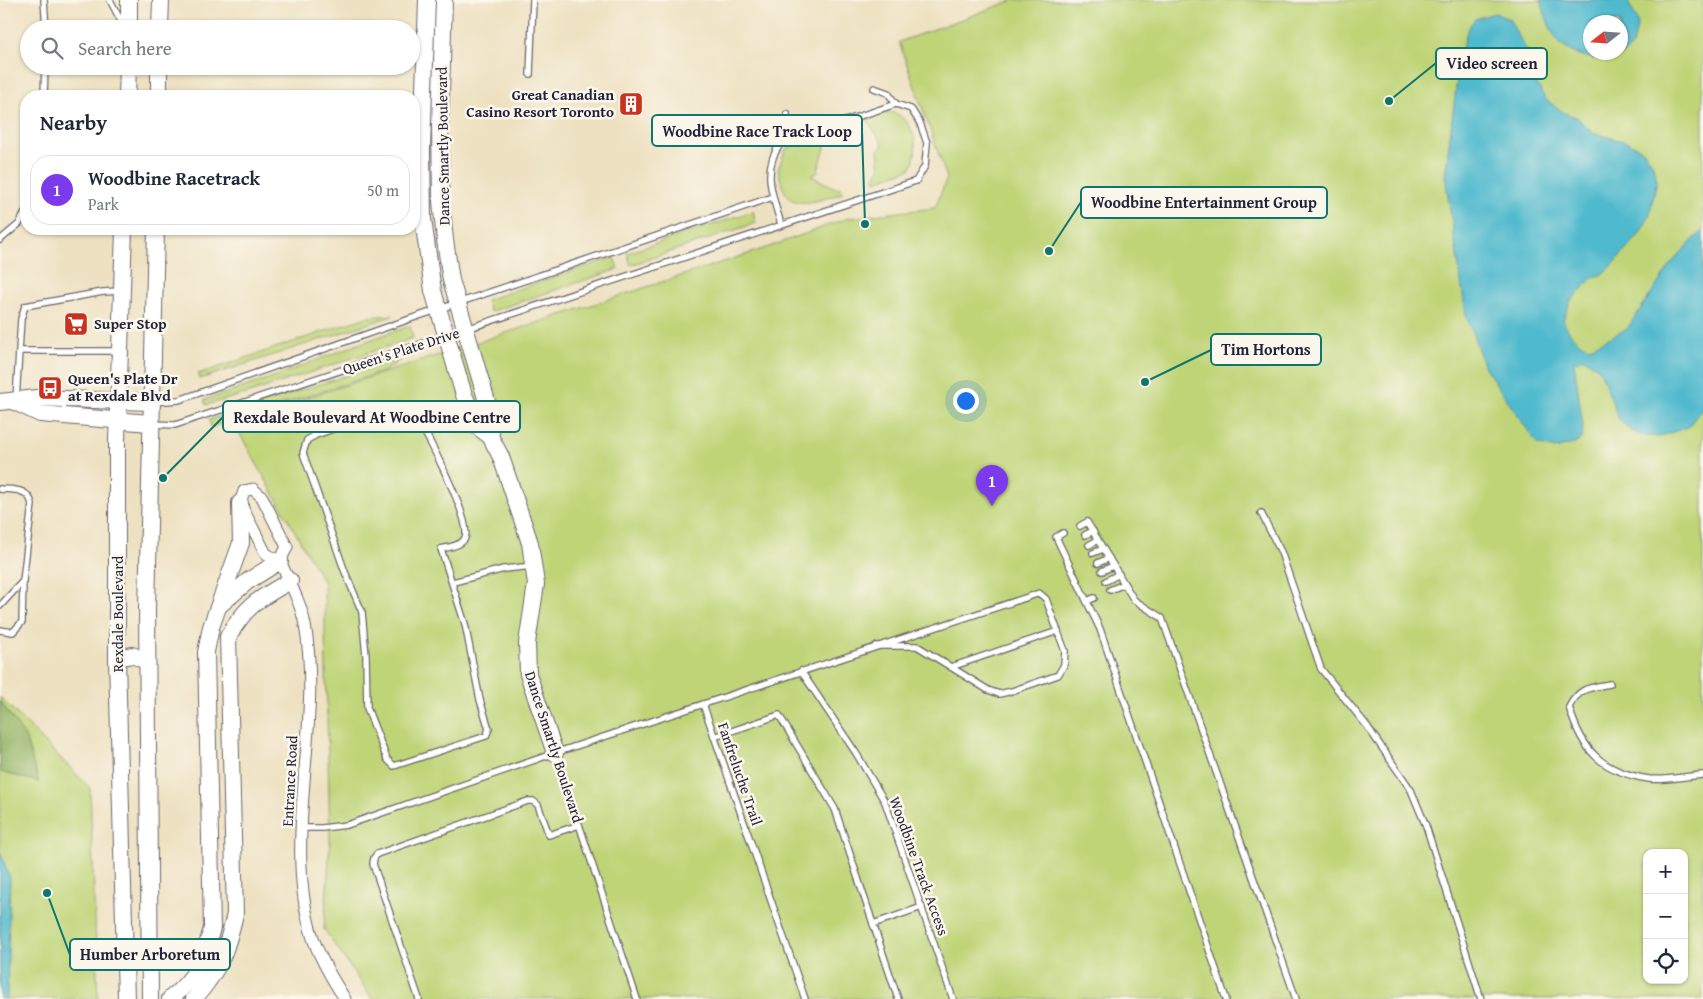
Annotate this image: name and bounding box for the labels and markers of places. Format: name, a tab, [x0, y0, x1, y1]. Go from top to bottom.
callout: Video screen	[1436, 48, 1547, 79]
place label: Great Canadian Casino Resort Toronto	[466, 84, 614, 122]
building icon: Great Canadian Casino Resort Toronto	[618, 91, 644, 117]
callout: Woodbine Race Track Loop	[652, 115, 862, 146]
callout: Woodbine Entertainment Group	[1081, 187, 1327, 218]
supermarket icon: Super Stop	[63, 311, 89, 337]
place label: Super Stop	[94, 313, 167, 334]
callout: Tim Hortons	[1211, 334, 1321, 365]
place label: Queen's Plate Dr at Rexdale Blvd	[68, 368, 178, 406]
bus stop icon: Queen's Plate Dr at Rexdale Blvd	[37, 375, 63, 401]
callout: Rexdale Boulevard At Woodbine Centre	[223, 401, 520, 432]
pin: 1	[976, 465, 1008, 506]
callout: Humber Arboretum	[70, 939, 230, 970]

